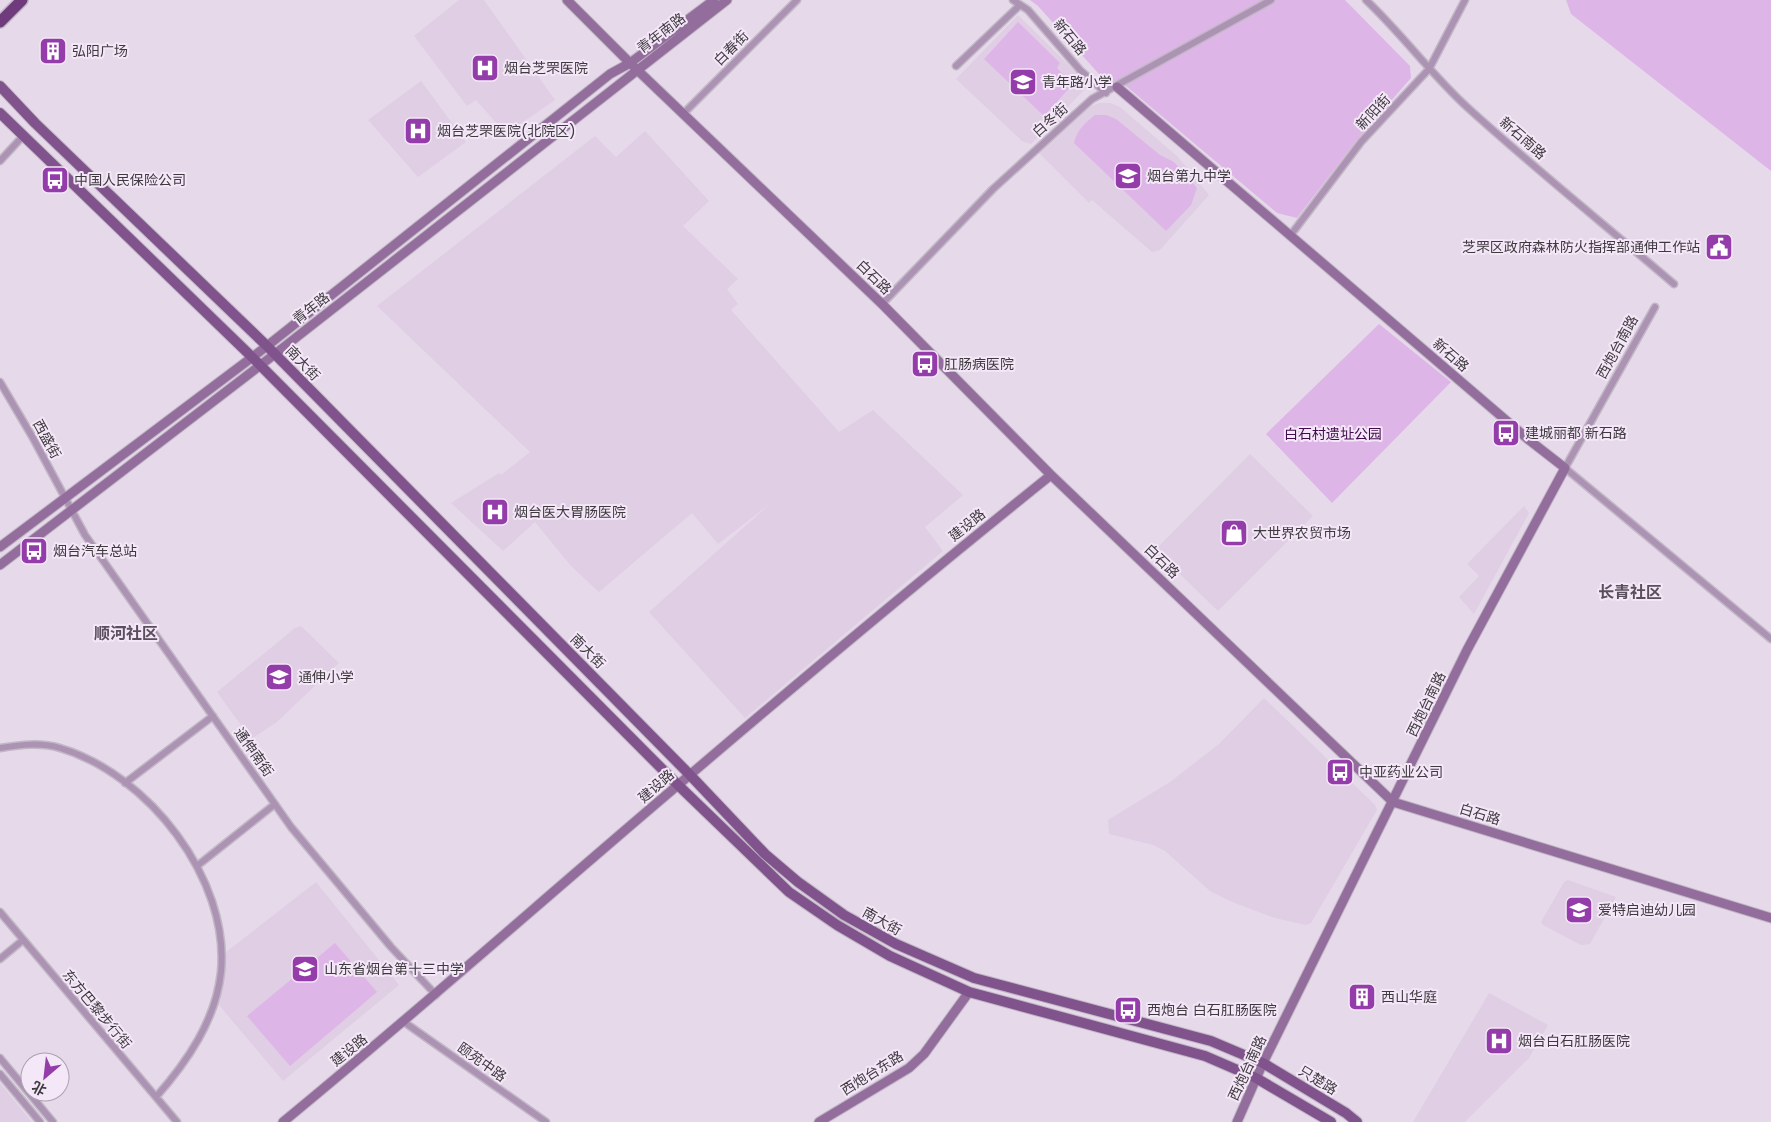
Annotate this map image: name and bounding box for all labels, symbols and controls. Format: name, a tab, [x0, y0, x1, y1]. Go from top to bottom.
street label: 青年南路	[633, 8, 689, 58]
street label: 新石路	[1049, 14, 1091, 60]
street label: 白春街	[709, 26, 753, 70]
building icon: 弘阳广场	[38, 36, 68, 66]
place label: 弘阳广场	[72, 41, 128, 61]
hospital icon: 烟台芝罘医院	[470, 53, 500, 83]
place label: 烟台芝罘医院	[504, 58, 588, 78]
school or university icon: 青年路小学	[1008, 67, 1038, 97]
place label: 青年路小学	[1042, 72, 1112, 92]
street label: 新阳街	[1351, 90, 1395, 134]
street label: 白冬街	[1028, 99, 1072, 141]
street label: 新石南路	[1495, 112, 1551, 164]
hospital icon: 烟台芝罘医院(北院区)	[403, 116, 433, 146]
place label: 烟台芝罘医院(北院区)	[437, 121, 576, 141]
school or university icon: 烟台第九中学	[1113, 161, 1143, 191]
bus stop icon: 中国人民保险公司	[40, 165, 70, 195]
place label: 烟台第九中学	[1147, 166, 1231, 186]
place label: 中国人民保险公司	[74, 170, 186, 190]
public building icon: 芝罘区政府森林防火指挥部通伸工作站	[1704, 232, 1734, 262]
place label: 芝罘区政府森林防火指挥部通伸工作站	[1462, 237, 1700, 257]
street label: 白石路	[852, 255, 896, 299]
street label: 青年路	[288, 287, 334, 329]
street label: 西炮台南路	[1591, 312, 1643, 382]
street label: 新石路	[1429, 334, 1473, 376]
street label: 南大街	[281, 341, 325, 385]
bus stop icon: 肛肠病医院	[910, 349, 940, 379]
place label: 肛肠病医院	[944, 354, 1014, 374]
street label: 西盛街	[28, 416, 66, 462]
bus stop icon: 建城丽都 新石路	[1491, 418, 1521, 448]
place label: 建城丽都 新石路	[1525, 423, 1627, 443]
park label: 白石村遗址公园	[1284, 424, 1382, 444]
hospital icon: 烟台医大胃肠医院	[480, 497, 510, 527]
place label: 烟台医大胃肠医院	[514, 502, 626, 522]
street label: 建设路	[944, 504, 990, 546]
shop icon: 大世界农贸市场	[1219, 518, 1249, 548]
place label: 大世界农贸市场	[1253, 523, 1351, 543]
bus stop icon: 烟台汽车总站	[19, 536, 49, 566]
street label: 白石路	[1140, 539, 1184, 583]
place label: 烟台汽车总站	[53, 541, 137, 561]
district label: 长青社区	[1598, 581, 1662, 604]
district label: 顺河社区	[94, 622, 158, 645]
street label: 南大街	[566, 629, 610, 673]
school or university icon: 通伸小学	[264, 662, 294, 692]
place label: 通伸小学	[298, 667, 354, 687]
street label: 西炮台南路	[1402, 668, 1450, 740]
street label: 通伸南街	[230, 723, 278, 781]
bus stop icon: 中亚药业公司	[1325, 757, 1355, 787]
place label: 中亚药业公司	[1359, 762, 1443, 782]
street label: 建设路	[634, 765, 678, 807]
street label: 白石路	[1457, 798, 1503, 830]
school or university icon: 爱特启迪幼儿园	[1564, 895, 1594, 925]
place label: 爱特启迪幼儿园	[1598, 900, 1696, 920]
street label: 南大街	[859, 902, 905, 940]
school or university icon: 山东省烟台第十三中学	[290, 954, 320, 984]
place label: 山东省烟台第十三中学	[324, 959, 464, 979]
street label: 东方巴黎步行街	[58, 965, 136, 1053]
building icon: 西山华庭	[1347, 982, 1377, 1012]
place label: 西山华庭	[1381, 987, 1437, 1007]
bus stop icon: 西炮台 白石肛肠医院	[1113, 995, 1143, 1025]
place label: 西炮台 白石肛肠医院	[1147, 1000, 1277, 1020]
hospital icon: 烟台白石肛肠医院	[1484, 1026, 1514, 1056]
street label: 建设路	[326, 1029, 372, 1071]
place label: 烟台白石肛肠医院	[1518, 1031, 1630, 1051]
street label: 西炮台南路	[1223, 1032, 1271, 1104]
street label: 颐苑中路	[453, 1038, 511, 1086]
street label: 西炮台东路	[837, 1046, 907, 1100]
north arrow	[20, 1052, 70, 1102]
street label: 只楚路	[1295, 1061, 1341, 1099]
text: 北	[28, 1076, 50, 1101]

